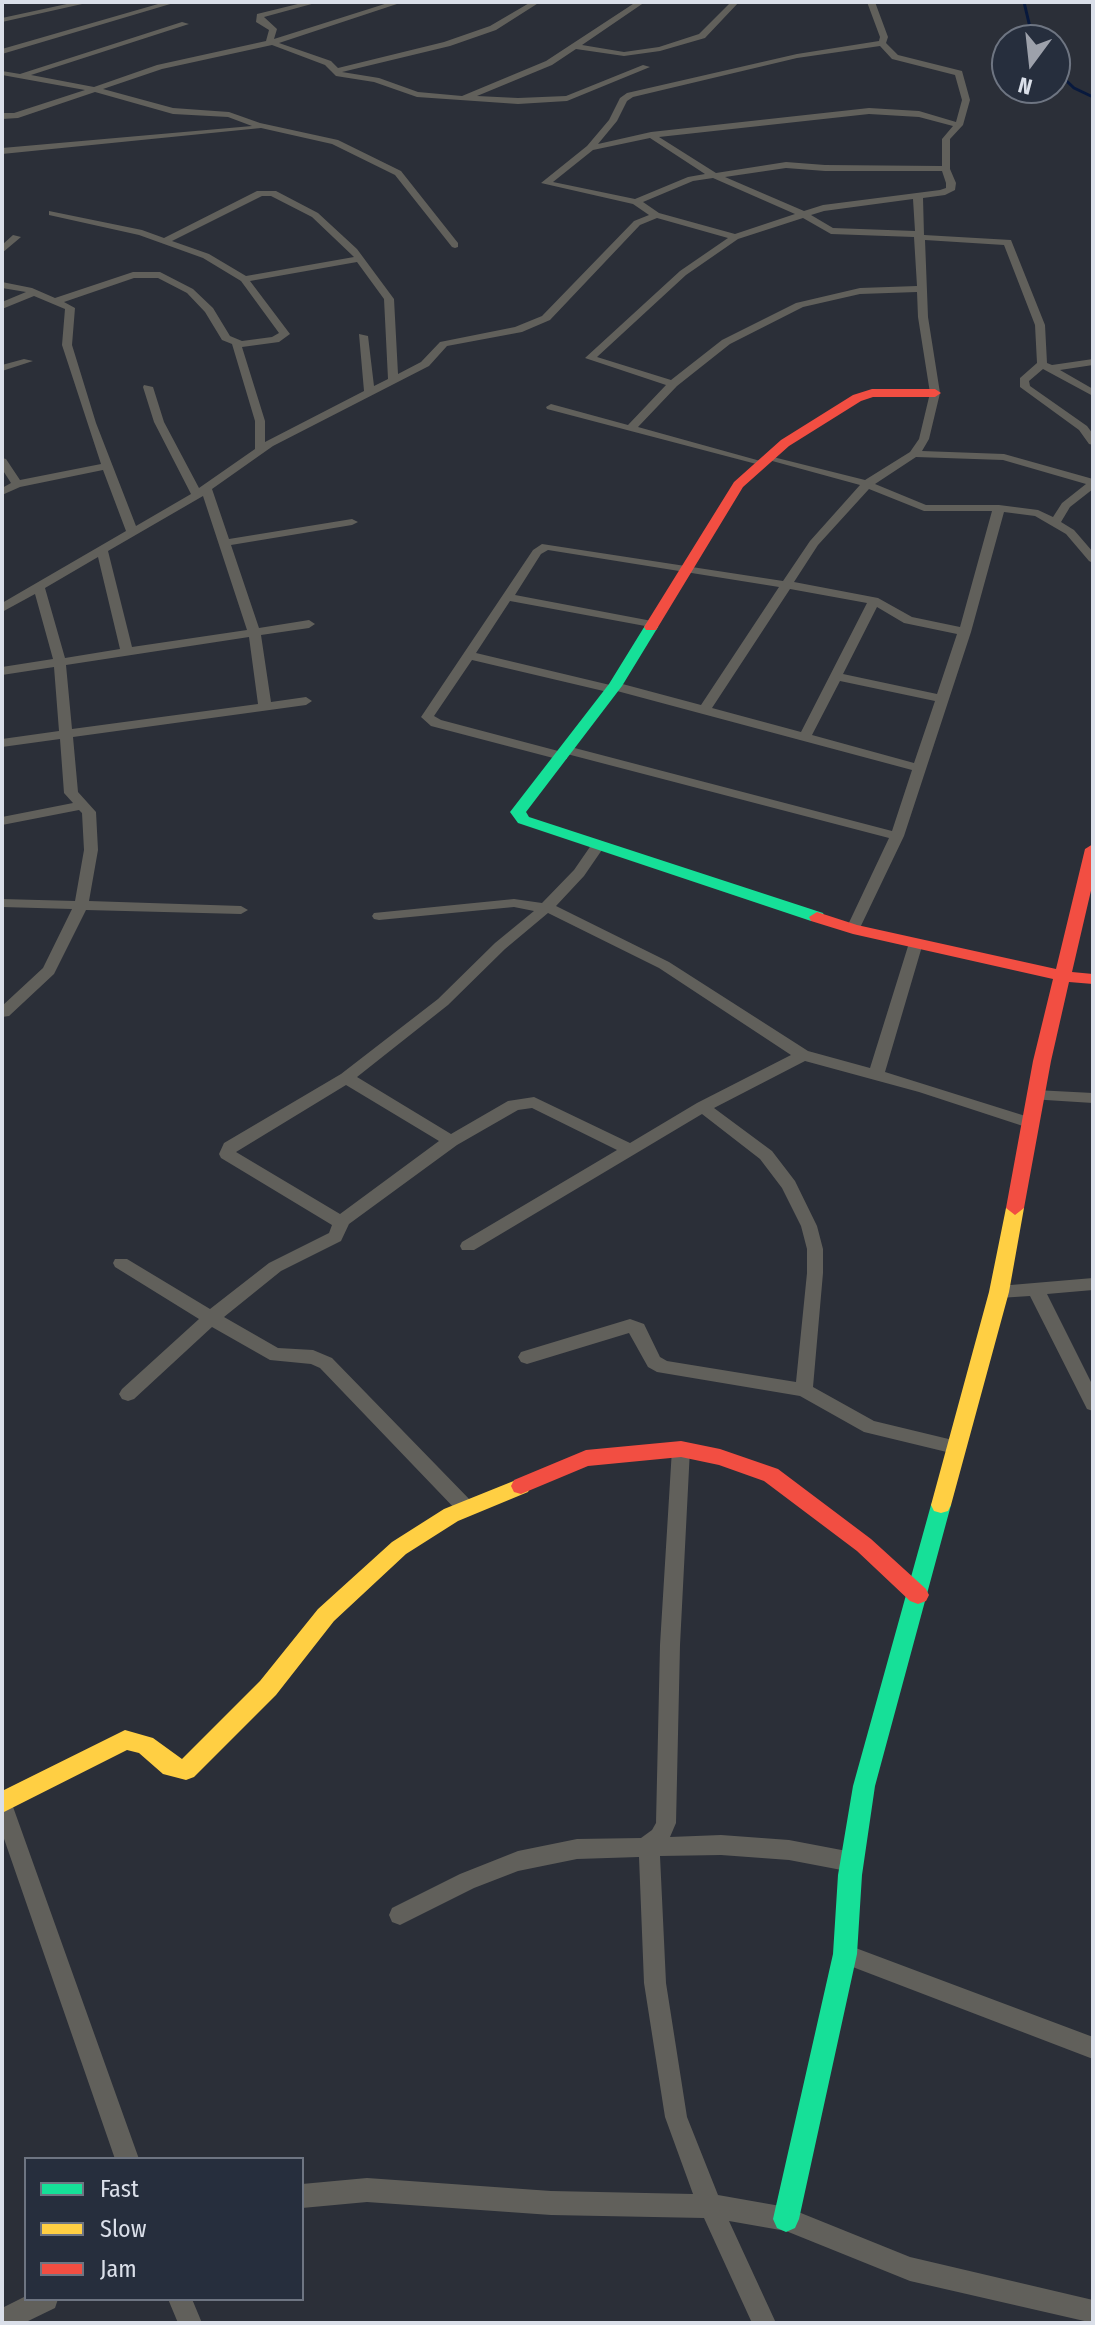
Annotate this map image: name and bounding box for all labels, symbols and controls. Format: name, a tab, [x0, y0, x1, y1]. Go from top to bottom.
north arrow	[991, 24, 1071, 104]
text: N	[1015, 71, 1035, 100]
legend	[24, 2157, 304, 2301]
text: Fast	[100, 2175, 139, 2203]
text: Slow	[100, 2215, 146, 2243]
text: Jam	[100, 2255, 137, 2283]

